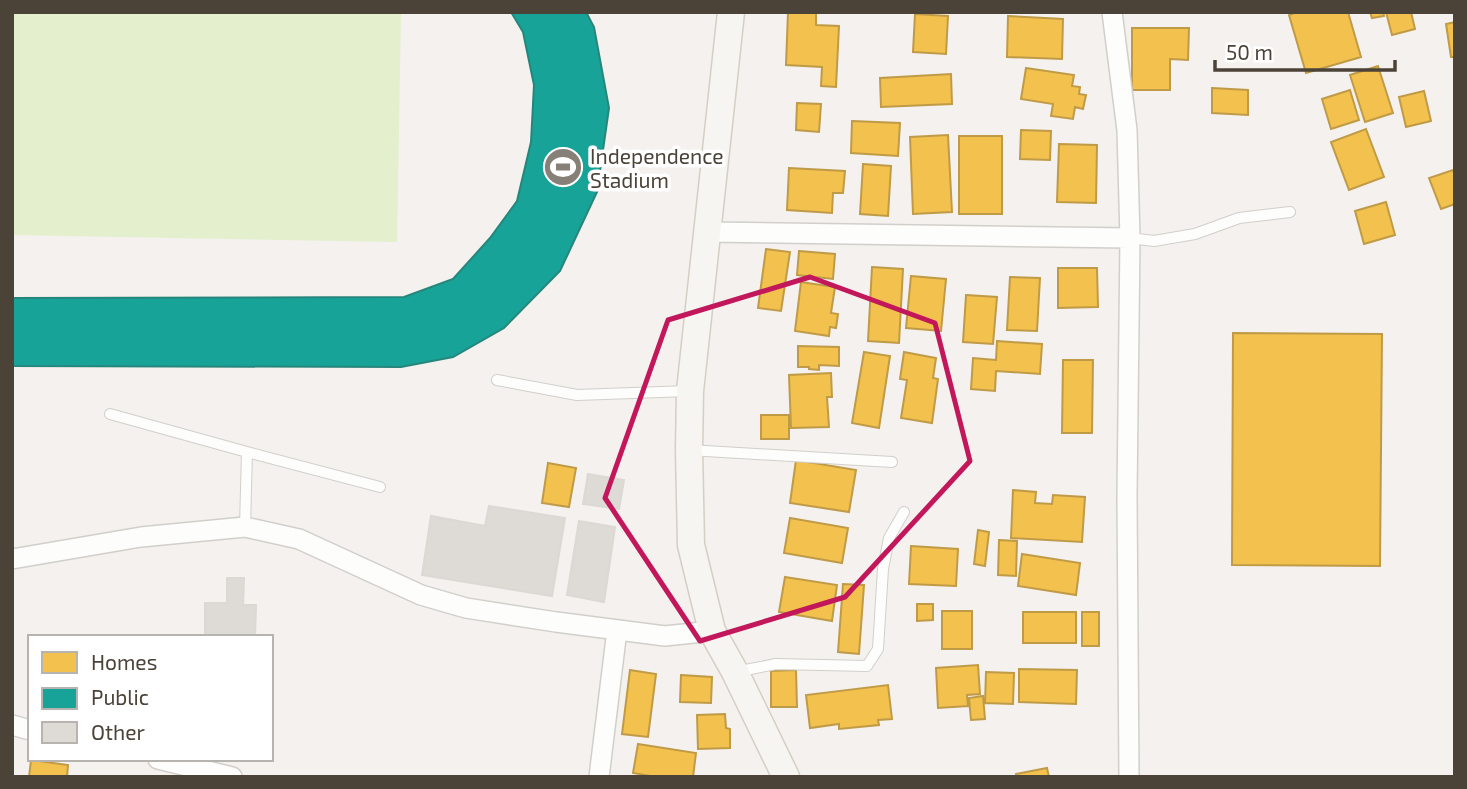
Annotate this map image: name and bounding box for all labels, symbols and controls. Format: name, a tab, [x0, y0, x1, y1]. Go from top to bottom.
scale bar	[1215, 28, 1395, 72]
text: 50 m	[1226, 39, 1273, 64]
place label: Independence Stadium	[590, 143, 724, 192]
sports icon: Independence Stadium	[542, 146, 584, 188]
legend	[28, 635, 273, 761]
text: Homes	[91, 649, 157, 674]
text: Public	[91, 684, 149, 709]
text: Other	[91, 719, 146, 744]

